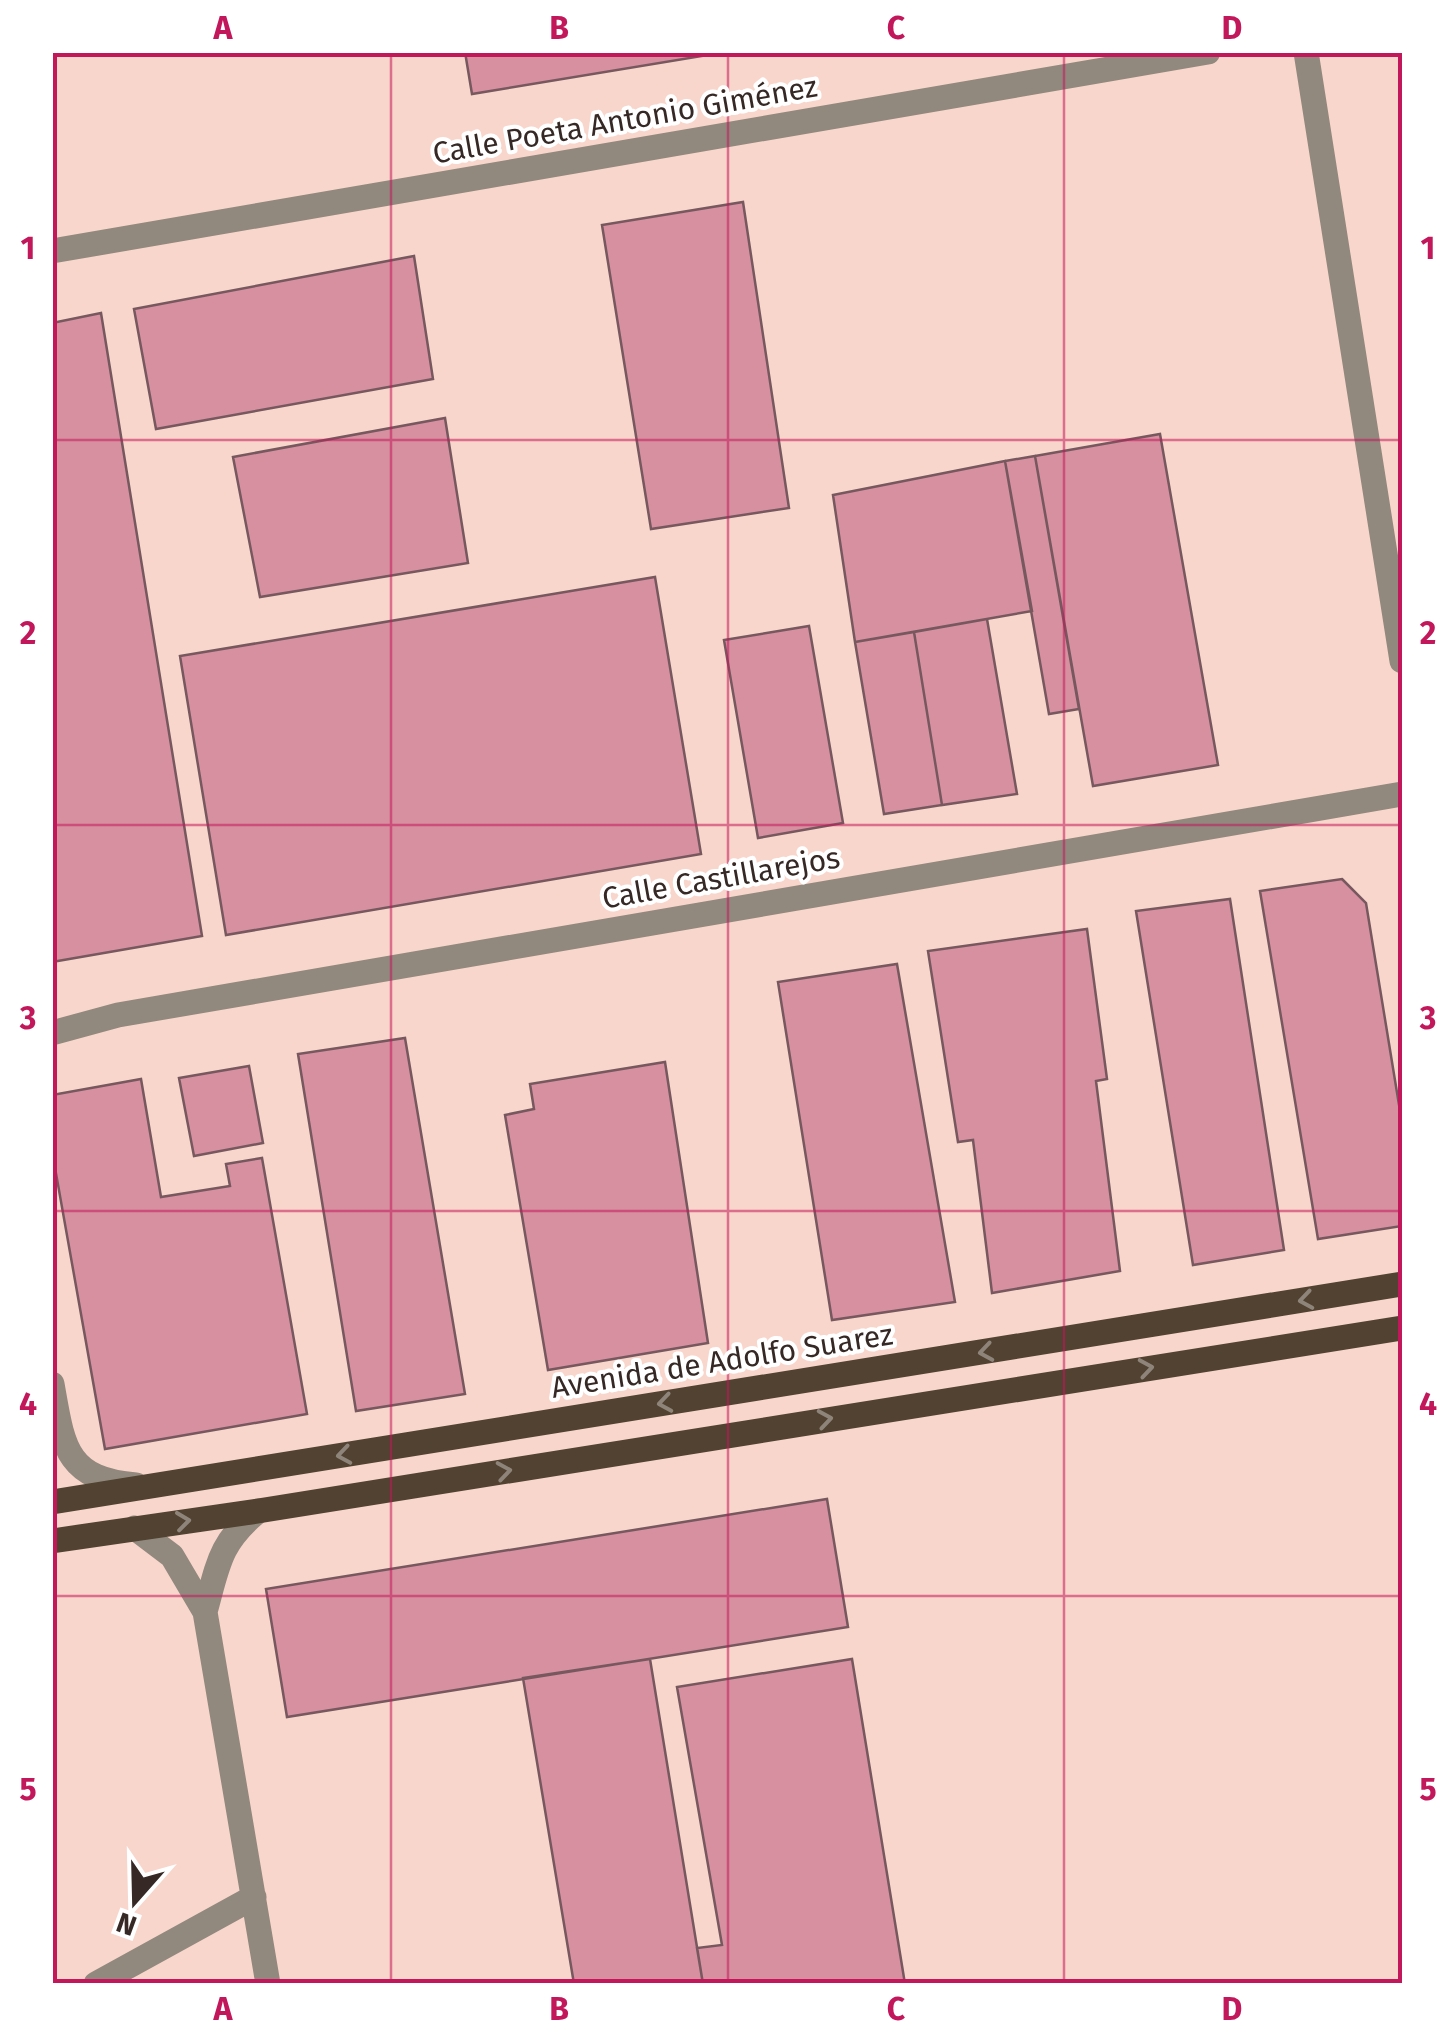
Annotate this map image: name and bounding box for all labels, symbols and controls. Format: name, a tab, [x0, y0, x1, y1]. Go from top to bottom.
text: A	[213, 9, 234, 47]
text: B	[549, 9, 569, 47]
text: C	[887, 9, 906, 47]
text: D	[1222, 9, 1242, 47]
street label: Calle Poeta Antonio Giménez	[430, 68, 820, 172]
text: 1	[21, 229, 35, 267]
text: 1	[1421, 229, 1435, 267]
text: 2	[20, 614, 36, 652]
text: 2	[1420, 614, 1436, 652]
street label: Calle Castillarejos	[599, 839, 843, 917]
text: 3	[19, 999, 36, 1037]
text: 3	[1419, 999, 1436, 1037]
one-way arrow	[1298, 1289, 1315, 1310]
street label: Avenida de Adolfo Suarez	[549, 1316, 895, 1406]
one-way arrow	[977, 1340, 994, 1361]
one-way arrow	[1138, 1358, 1155, 1379]
text: 4	[19, 1385, 37, 1423]
text: 4	[1419, 1385, 1437, 1423]
one-way arrow	[656, 1392, 673, 1413]
one-way arrow	[817, 1410, 834, 1431]
one-way arrow	[336, 1444, 352, 1465]
one-way arrow	[496, 1461, 513, 1482]
one-way arrow	[176, 1511, 192, 1532]
text: 5	[19, 1770, 37, 1808]
text: 5	[1419, 1770, 1437, 1808]
north arrow	[85, 1851, 185, 1951]
text: N	[112, 1905, 141, 1943]
text: A	[213, 1990, 234, 2028]
text: B	[549, 1990, 569, 2028]
text: C	[887, 1990, 906, 2028]
text: D	[1222, 1990, 1242, 2028]

